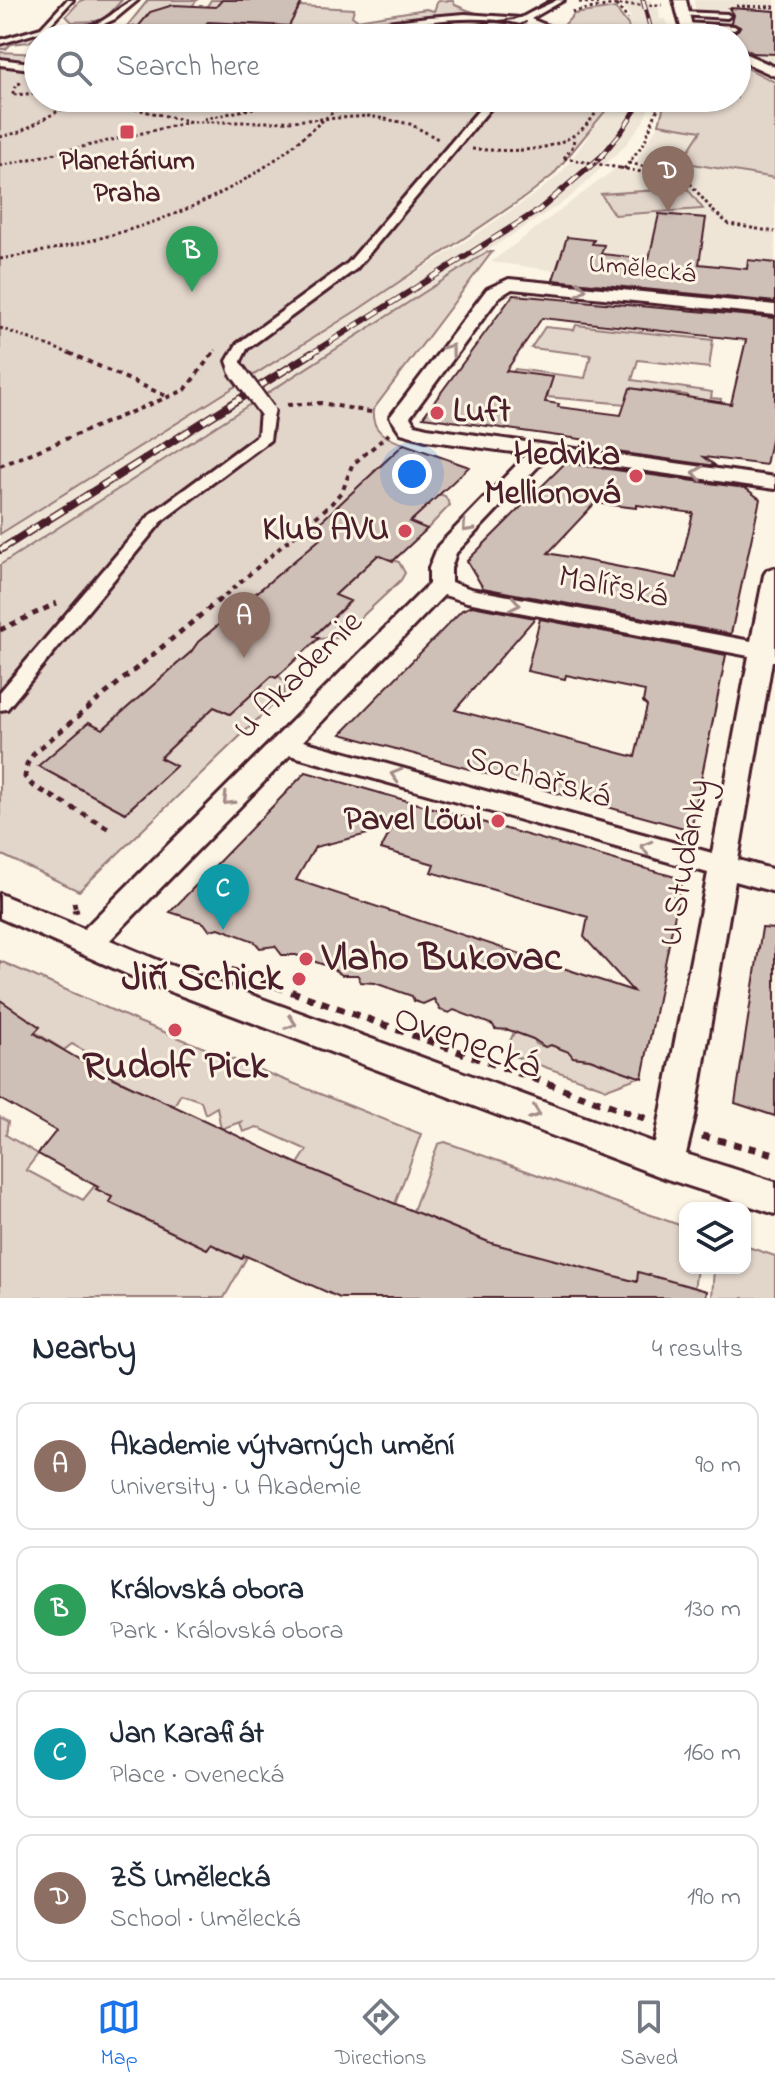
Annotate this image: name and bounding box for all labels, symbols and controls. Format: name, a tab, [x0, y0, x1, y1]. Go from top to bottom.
search box	[24, 24, 751, 112]
icon: search	[52, 46, 96, 90]
text: Search here	[116, 46, 260, 90]
marker: Planetárium Praha	[118, 123, 136, 141]
place label: Planetárium Praha	[59, 142, 195, 215]
pin: D	[642, 146, 694, 212]
pin: B	[166, 226, 218, 292]
street label: Umělecká	[586, 244, 698, 296]
one-way arrow	[574, 281, 587, 298]
one-way arrow	[440, 343, 454, 358]
place label: Luft	[453, 388, 511, 438]
marker: Luft	[428, 404, 446, 422]
place label: Hedvika Mellionová	[484, 431, 621, 520]
your location	[392, 454, 432, 494]
one-way arrow	[691, 465, 705, 482]
marker: Hedvika Mellionová	[627, 467, 645, 485]
place label: Klub AVU	[263, 506, 389, 556]
one-way arrow	[462, 518, 476, 532]
marker: Klub AVU	[396, 522, 414, 540]
street label: Malířská	[554, 553, 672, 623]
pin: A	[218, 592, 270, 658]
one-way arrow	[508, 595, 522, 612]
street label: U Akademie	[226, 603, 372, 749]
street label: Sochařská	[459, 734, 617, 824]
one-way arrow	[389, 768, 403, 785]
street label: U Studánky	[647, 775, 725, 951]
one-way arrow	[222, 791, 237, 805]
place label: Pavel Löwi	[344, 796, 482, 846]
marker: Pavel Löwi	[489, 812, 507, 830]
one-way arrow	[639, 840, 653, 856]
pin: C	[197, 864, 249, 930]
place label: Vlaho Bukovac	[321, 930, 563, 989]
place label: Jiří Schick	[122, 950, 284, 1009]
marker: Vlaho Bukovac	[297, 950, 315, 968]
marker: Jiří Schick	[290, 970, 308, 988]
street label: Ovenecká	[385, 989, 549, 1097]
one-way arrow	[283, 1013, 297, 1030]
marker: Rudolf Pick	[166, 1021, 184, 1039]
place label: Rudolf Pick	[82, 1038, 269, 1097]
one-way arrow	[527, 1103, 541, 1120]
map controls	[679, 1202, 751, 1274]
button: layers	[679, 1202, 751, 1274]
text: Nearby	[32, 1325, 136, 1375]
text: 4 results	[652, 1331, 743, 1369]
text: Akademie výtvarných umění	[110, 1425, 455, 1469]
text: A	[52, 1447, 68, 1485]
text: 90 m	[695, 1447, 741, 1485]
text: University · U Akademie	[110, 1469, 361, 1507]
text: Královská obora	[110, 1569, 304, 1613]
text: B	[51, 1591, 69, 1629]
text: 130 m	[684, 1591, 741, 1629]
text: Park · Královská obora	[110, 1613, 344, 1651]
text: Jan Karafiát	[110, 1713, 264, 1757]
text: C	[53, 1735, 67, 1773]
text: 160 m	[683, 1735, 741, 1773]
text: Place · Ovenecká	[110, 1757, 284, 1795]
text: ZŠ Umělecká	[110, 1857, 270, 1901]
text: D	[50, 1879, 70, 1917]
text: 190 m	[687, 1879, 741, 1917]
text: School · Umělecká	[110, 1901, 300, 1939]
tab: Map	[97, 1995, 141, 2075]
tab: Directions	[335, 1995, 426, 2075]
tab: Saved	[621, 1995, 678, 2075]

